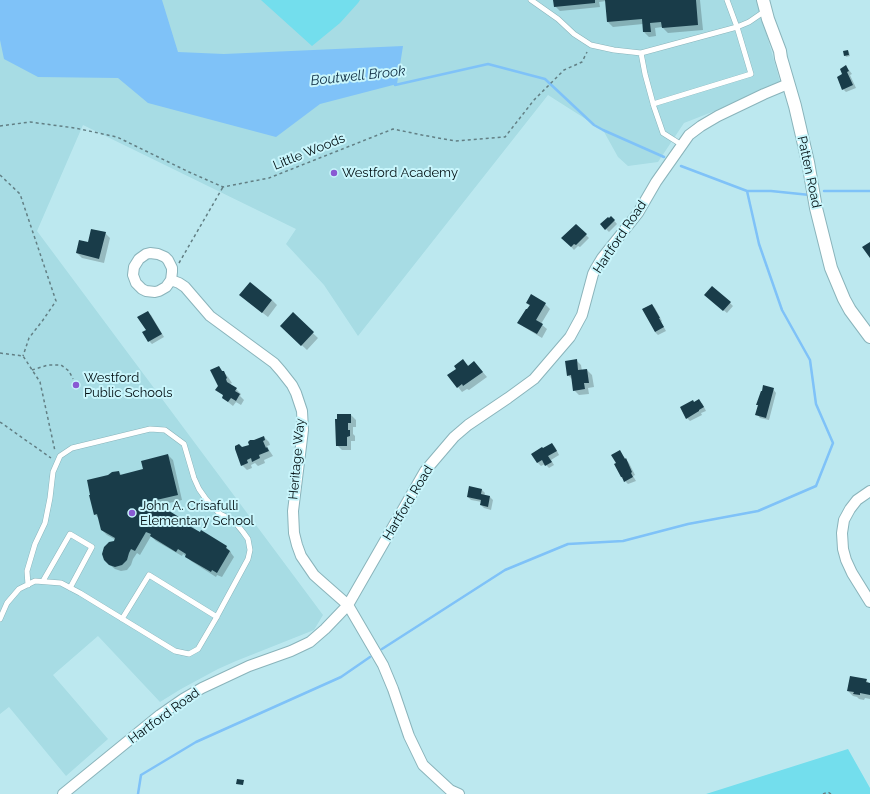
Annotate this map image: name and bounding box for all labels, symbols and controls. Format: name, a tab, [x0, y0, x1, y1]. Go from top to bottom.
water label: Boutwell Brook	[310, 63, 406, 89]
street label: Little Woods	[271, 131, 347, 173]
street label: Patten Road	[794, 135, 824, 209]
place label: Westford Academy	[342, 165, 458, 181]
marker: Westford Academy	[329, 168, 339, 178]
street label: Hartford Road	[590, 198, 650, 276]
place label: Westford Public Schools	[84, 370, 173, 401]
marker: Westford Public Schools	[71, 380, 81, 390]
street label: Heritage Way	[286, 418, 308, 500]
street label: Hartford Road	[380, 463, 436, 543]
place label: John A. Crisafulli Elementary School	[140, 498, 254, 529]
marker: John A. Crisafulli Elementary School	[127, 508, 137, 518]
street label: Hartford Road	[125, 685, 203, 747]

